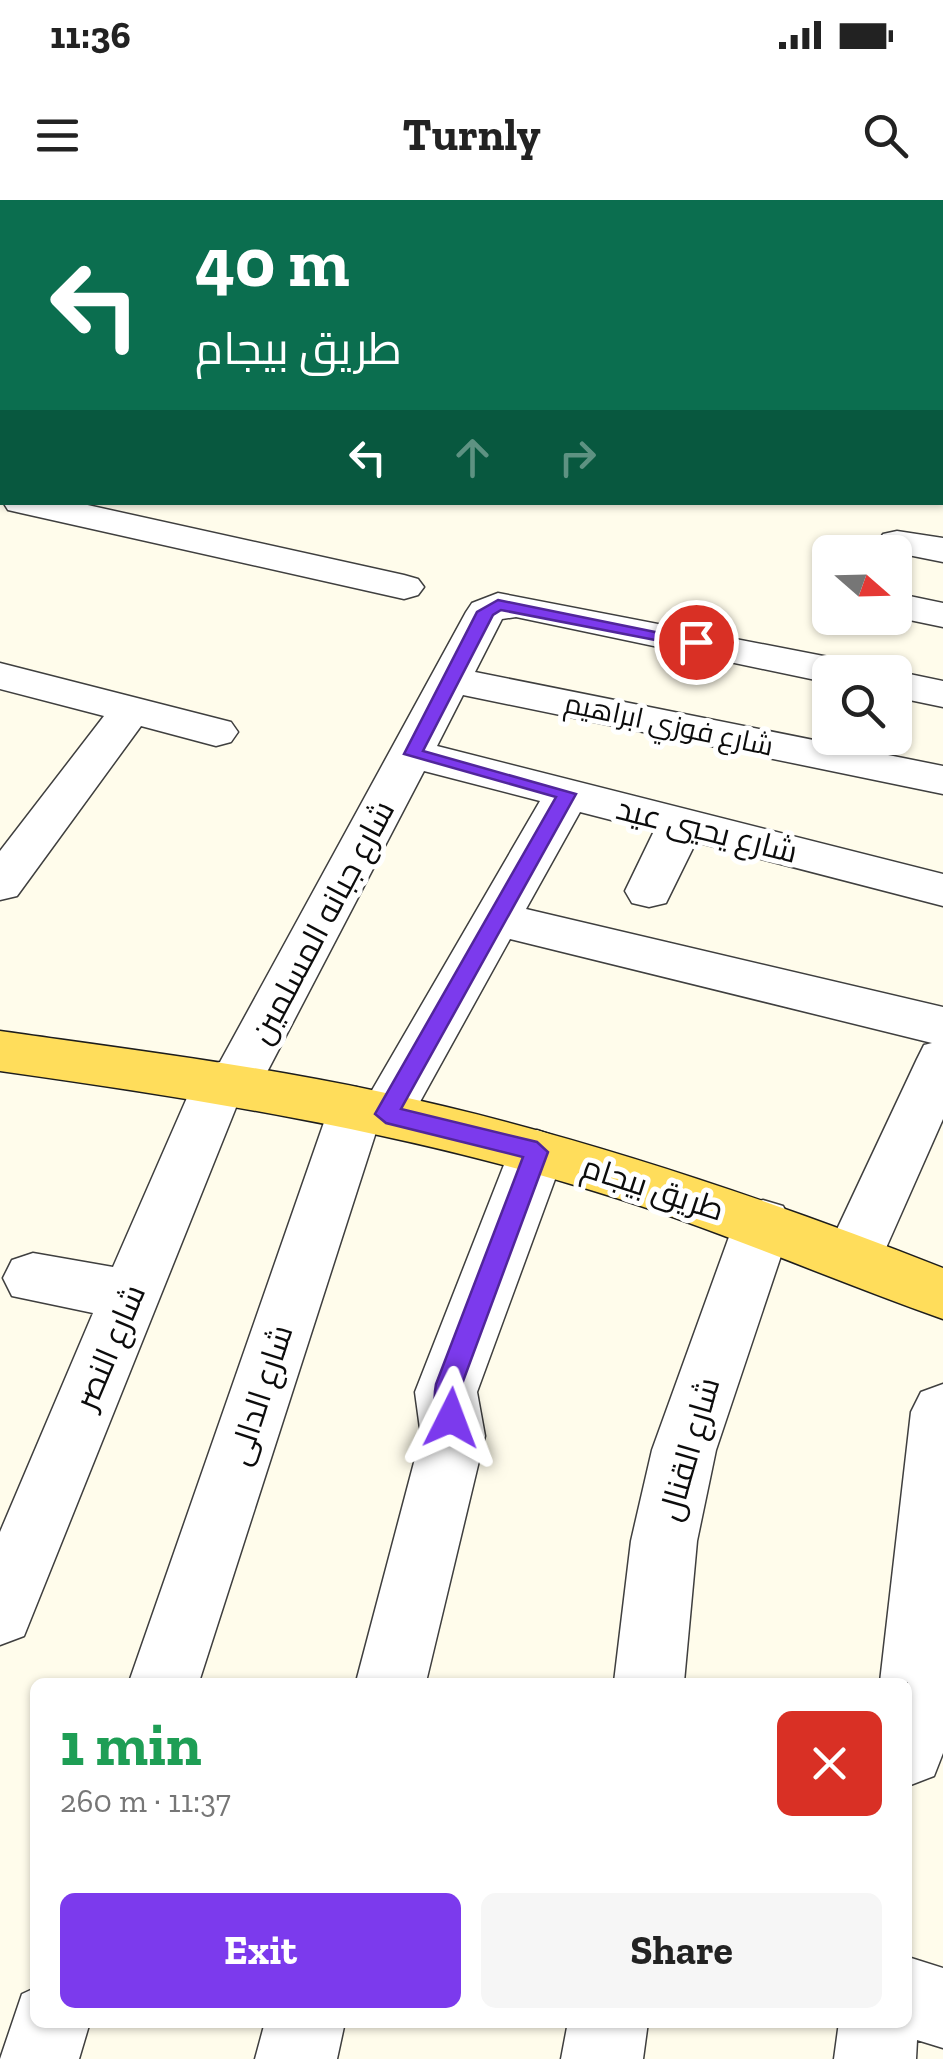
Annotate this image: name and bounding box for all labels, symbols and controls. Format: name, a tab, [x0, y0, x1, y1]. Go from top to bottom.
text: 11:36	[50, 12, 131, 58]
icon: menu	[30, 108, 85, 163]
text: Turnly	[402, 108, 541, 162]
icon: search	[858, 108, 913, 163]
text: 40 m	[195, 220, 350, 304]
icon: left	[30, 240, 160, 370]
text: طريق بيجام	[195, 322, 402, 376]
icon: left	[340, 430, 395, 485]
icon: ahead	[445, 430, 500, 485]
icon: right	[550, 430, 605, 485]
north arrow	[812, 535, 912, 635]
map controls	[812, 535, 912, 755]
pin	[654, 600, 739, 685]
icon: arrive	[669, 615, 724, 670]
button: search	[812, 655, 912, 755]
street label: شارع فوزي ابراهيم	[560, 686, 776, 768]
street label: شارع يحيي عيد	[612, 789, 802, 874]
street label: شارع جبانه المسلمين	[242, 794, 405, 1051]
street label: طريق بيجام	[576, 1147, 729, 1232]
street label: شارع النصر	[66, 1279, 156, 1418]
street label: شارع الدالى	[220, 1320, 303, 1471]
position arrow	[399, 1366, 503, 1470]
street label: شارع القنال	[650, 1373, 730, 1526]
text: 1 min	[60, 1708, 202, 1780]
button: close	[777, 1711, 882, 1816]
text: 260 m · 11:37	[60, 1782, 231, 1820]
button: Exit	[60, 1893, 461, 2008]
button: Share	[481, 1893, 882, 2008]

